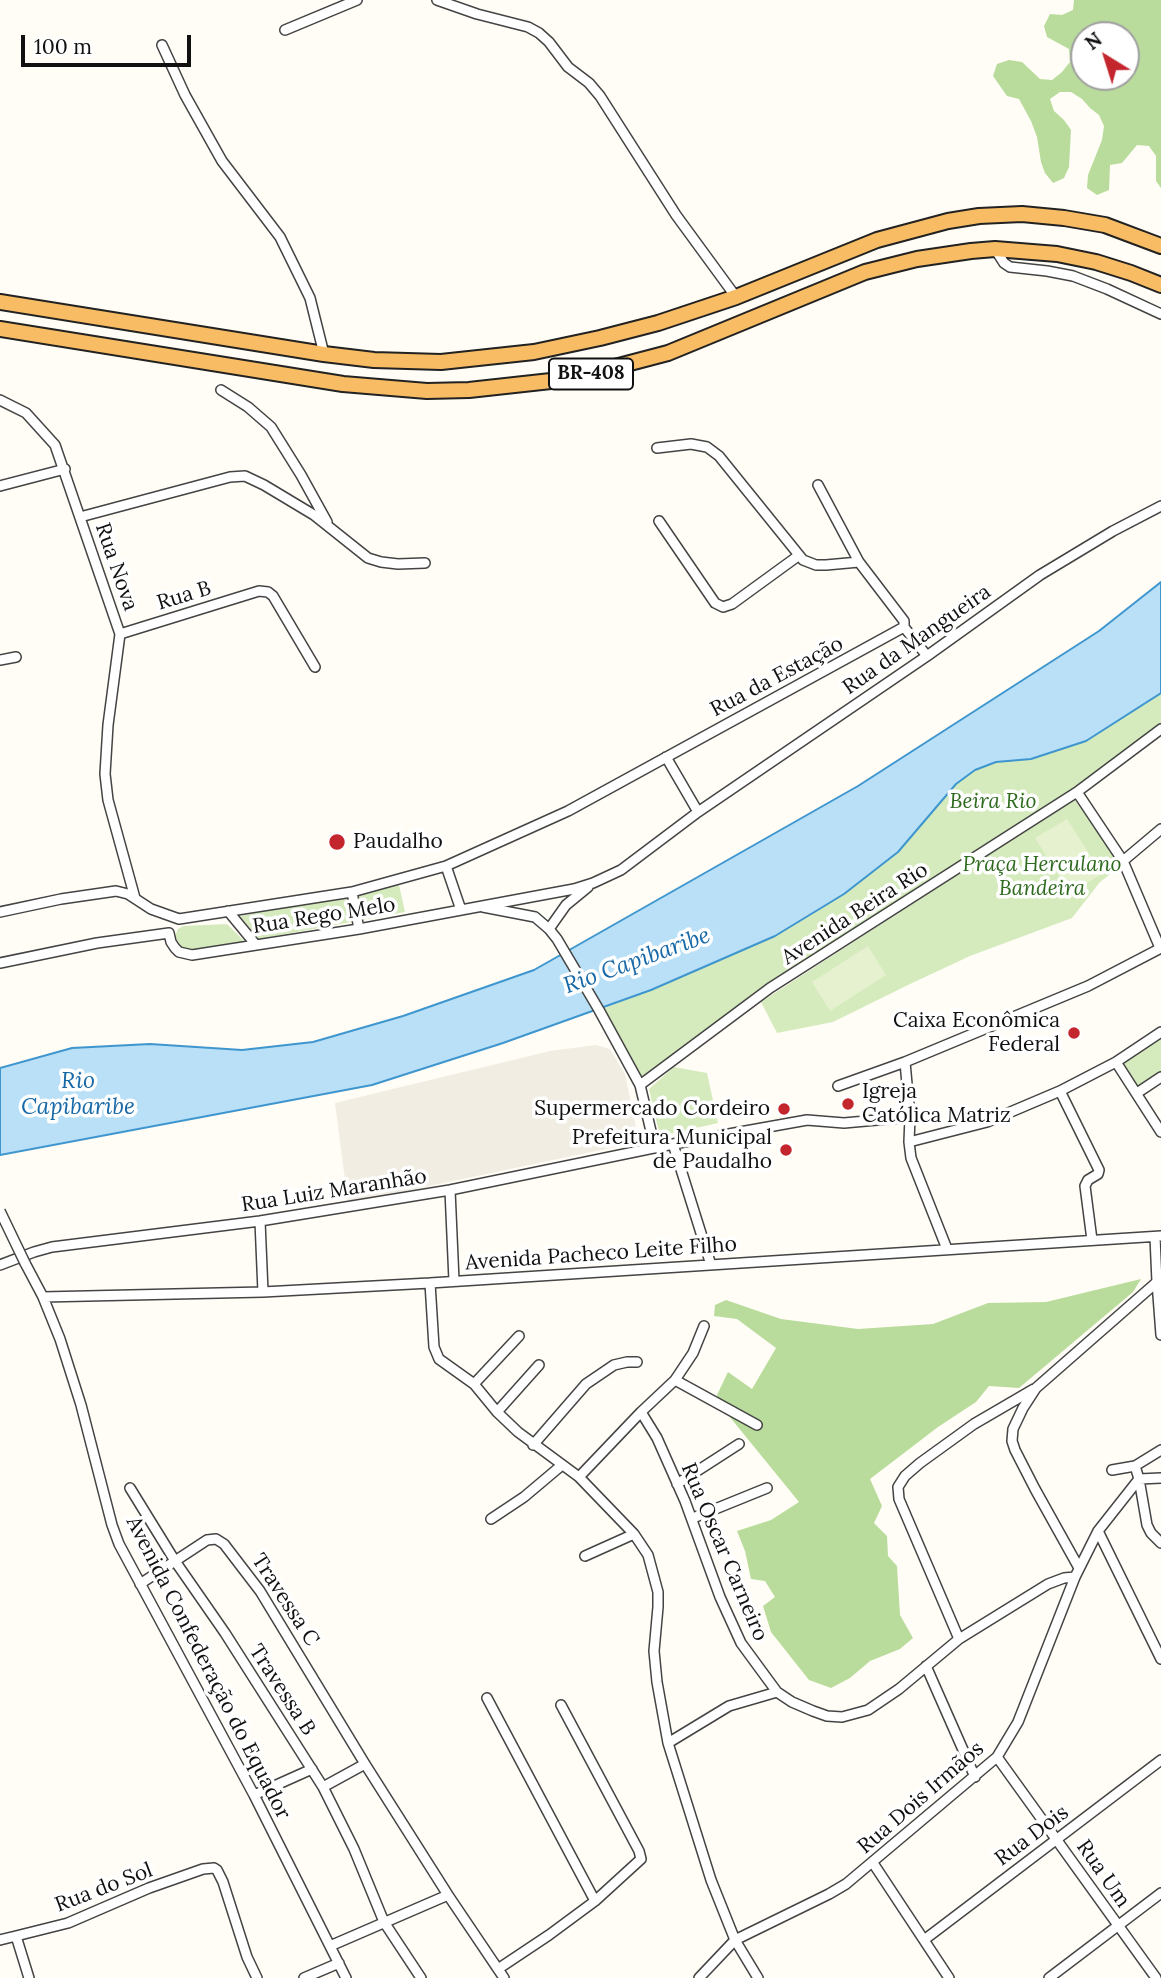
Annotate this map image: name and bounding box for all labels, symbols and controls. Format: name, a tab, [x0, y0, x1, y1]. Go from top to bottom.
scale bar	[24, 21, 194, 65]
north arrow	[1070, 21, 1140, 91]
text: N	[1080, 27, 1106, 55]
text: 100 m	[34, 33, 92, 60]
road number: BR-408	[549, 358, 633, 390]
street label: Rua Nova	[89, 520, 143, 614]
street label: Rua B	[154, 576, 214, 616]
street label: Rua da Mangueira	[838, 579, 996, 701]
street label: Rua da Estação	[706, 631, 848, 723]
park label: Beira Rio	[950, 789, 1036, 815]
place label: Paudalho	[353, 829, 443, 855]
marker: Paudalho	[327, 832, 347, 852]
park label: Praça Herculano Bandeira	[962, 852, 1122, 902]
street label: Avenida Beira Rio	[777, 857, 933, 971]
street label: Rua Rego Melo	[251, 892, 397, 940]
water label: Rio Capibaribe	[560, 922, 714, 1000]
place label: Caixa Econômica Federal	[893, 1008, 1060, 1058]
marker: Caixa Econômica Federal	[1066, 1025, 1082, 1041]
water label: Rio Capibaribe	[21, 1067, 135, 1121]
place label: Igreja Católica Matriz	[862, 1079, 1011, 1129]
place label: Supermercado Cordeiro	[534, 1096, 770, 1122]
marker: Igreja Católica Matriz	[840, 1096, 856, 1112]
marker: Supermercado Cordeiro	[776, 1101, 792, 1117]
place label: Prefeitura Municipal de Paudalho	[572, 1125, 772, 1175]
marker: Prefeitura Municipal de Paudalho	[778, 1142, 794, 1158]
street label: Rua Luiz Maranhão	[240, 1164, 428, 1218]
street label: Avenida Pacheco Leite Filho	[464, 1232, 738, 1276]
street label: Rua Oscar Carneiro	[675, 1459, 773, 1645]
street label: Avenida Confederação do Equador	[120, 1512, 296, 1824]
street label: Travessa C	[246, 1549, 324, 1651]
street label: Travessa B	[243, 1640, 321, 1740]
street label: Rua Dois Irmãos	[853, 1736, 989, 1860]
street label: Rua Dois	[990, 1800, 1074, 1872]
street label: Rua Um	[1071, 1835, 1135, 1913]
street label: Rua do Sol	[52, 1858, 156, 1918]

